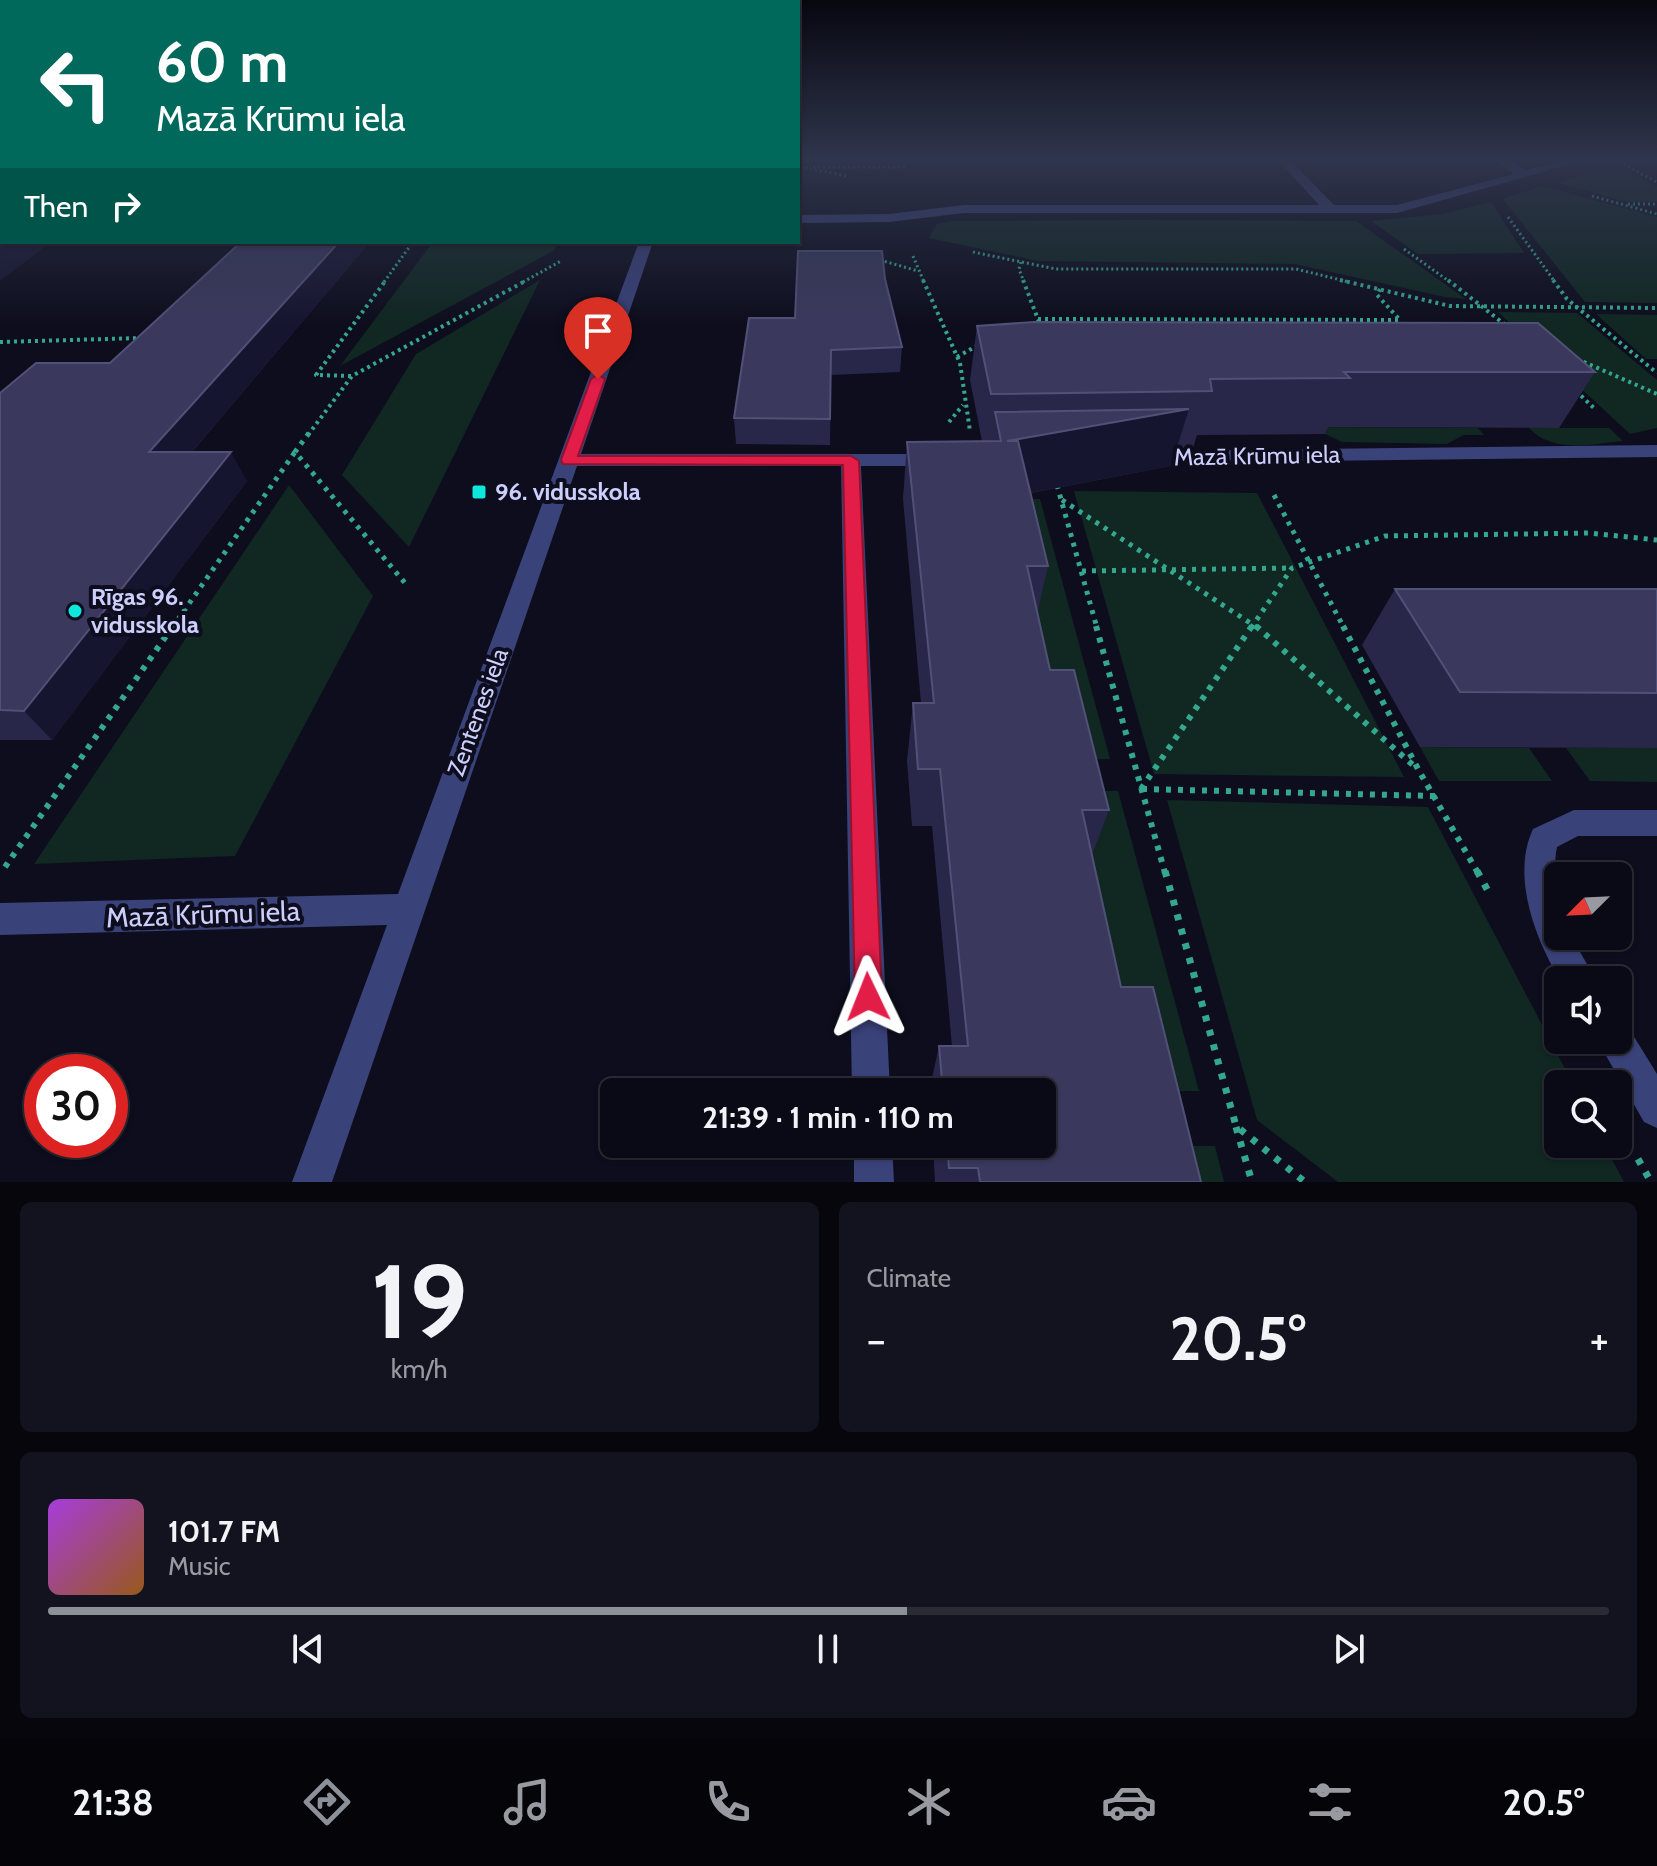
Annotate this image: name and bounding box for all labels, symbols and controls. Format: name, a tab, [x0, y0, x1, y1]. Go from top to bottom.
text: 60 m	[156, 28, 288, 96]
icon: left	[24, 32, 128, 136]
text: Mazā Krūmu iela	[156, 96, 406, 140]
icon: right	[104, 184, 148, 228]
text: Then	[24, 188, 88, 225]
pin	[564, 297, 632, 379]
icon: arrive	[576, 309, 620, 353]
street label: Mazā Krūmu iela	[1174, 440, 1341, 471]
place label: 96. vidusskola	[495, 477, 641, 506]
marker: 96. vidusskola	[470, 483, 488, 501]
place label: Rīgas 96. vidusskola	[91, 582, 199, 639]
marker: Rīgas 96. vidusskola	[66, 602, 84, 620]
street label: Zentenes iela	[441, 644, 514, 780]
north arrow	[1544, 862, 1632, 950]
map controls	[1544, 862, 1632, 1158]
street label: Mazā Krūmu iela	[105, 894, 301, 934]
position arrow	[826, 955, 910, 1039]
button: sound	[1544, 966, 1632, 1054]
speed limit sign: 30	[24, 1054, 128, 1158]
button: search	[1544, 1070, 1632, 1158]
text: 21:39 · 1 min · 110 m	[702, 1099, 954, 1136]
text: 19	[371, 1238, 468, 1364]
text: Climate	[867, 1262, 951, 1294]
text: 20.5°	[1170, 1302, 1306, 1375]
text: −	[867, 1313, 886, 1366]
text: +	[1590, 1313, 1609, 1366]
text: km/h	[391, 1353, 448, 1385]
text: 101.7 FM	[168, 1513, 280, 1550]
text: Music	[168, 1550, 231, 1582]
icon: previous	[286, 1627, 330, 1671]
icon: pause	[806, 1627, 850, 1671]
icon: next	[1327, 1627, 1371, 1671]
icon: directions	[299, 1774, 355, 1830]
icon: music	[499, 1774, 555, 1830]
icon: phone	[700, 1774, 756, 1830]
icon: climate	[901, 1774, 957, 1830]
icon: car	[1101, 1774, 1157, 1830]
icon: filters	[1302, 1774, 1358, 1830]
text: 21:38	[72, 1780, 154, 1824]
text: 20.5°	[1503, 1780, 1585, 1824]

